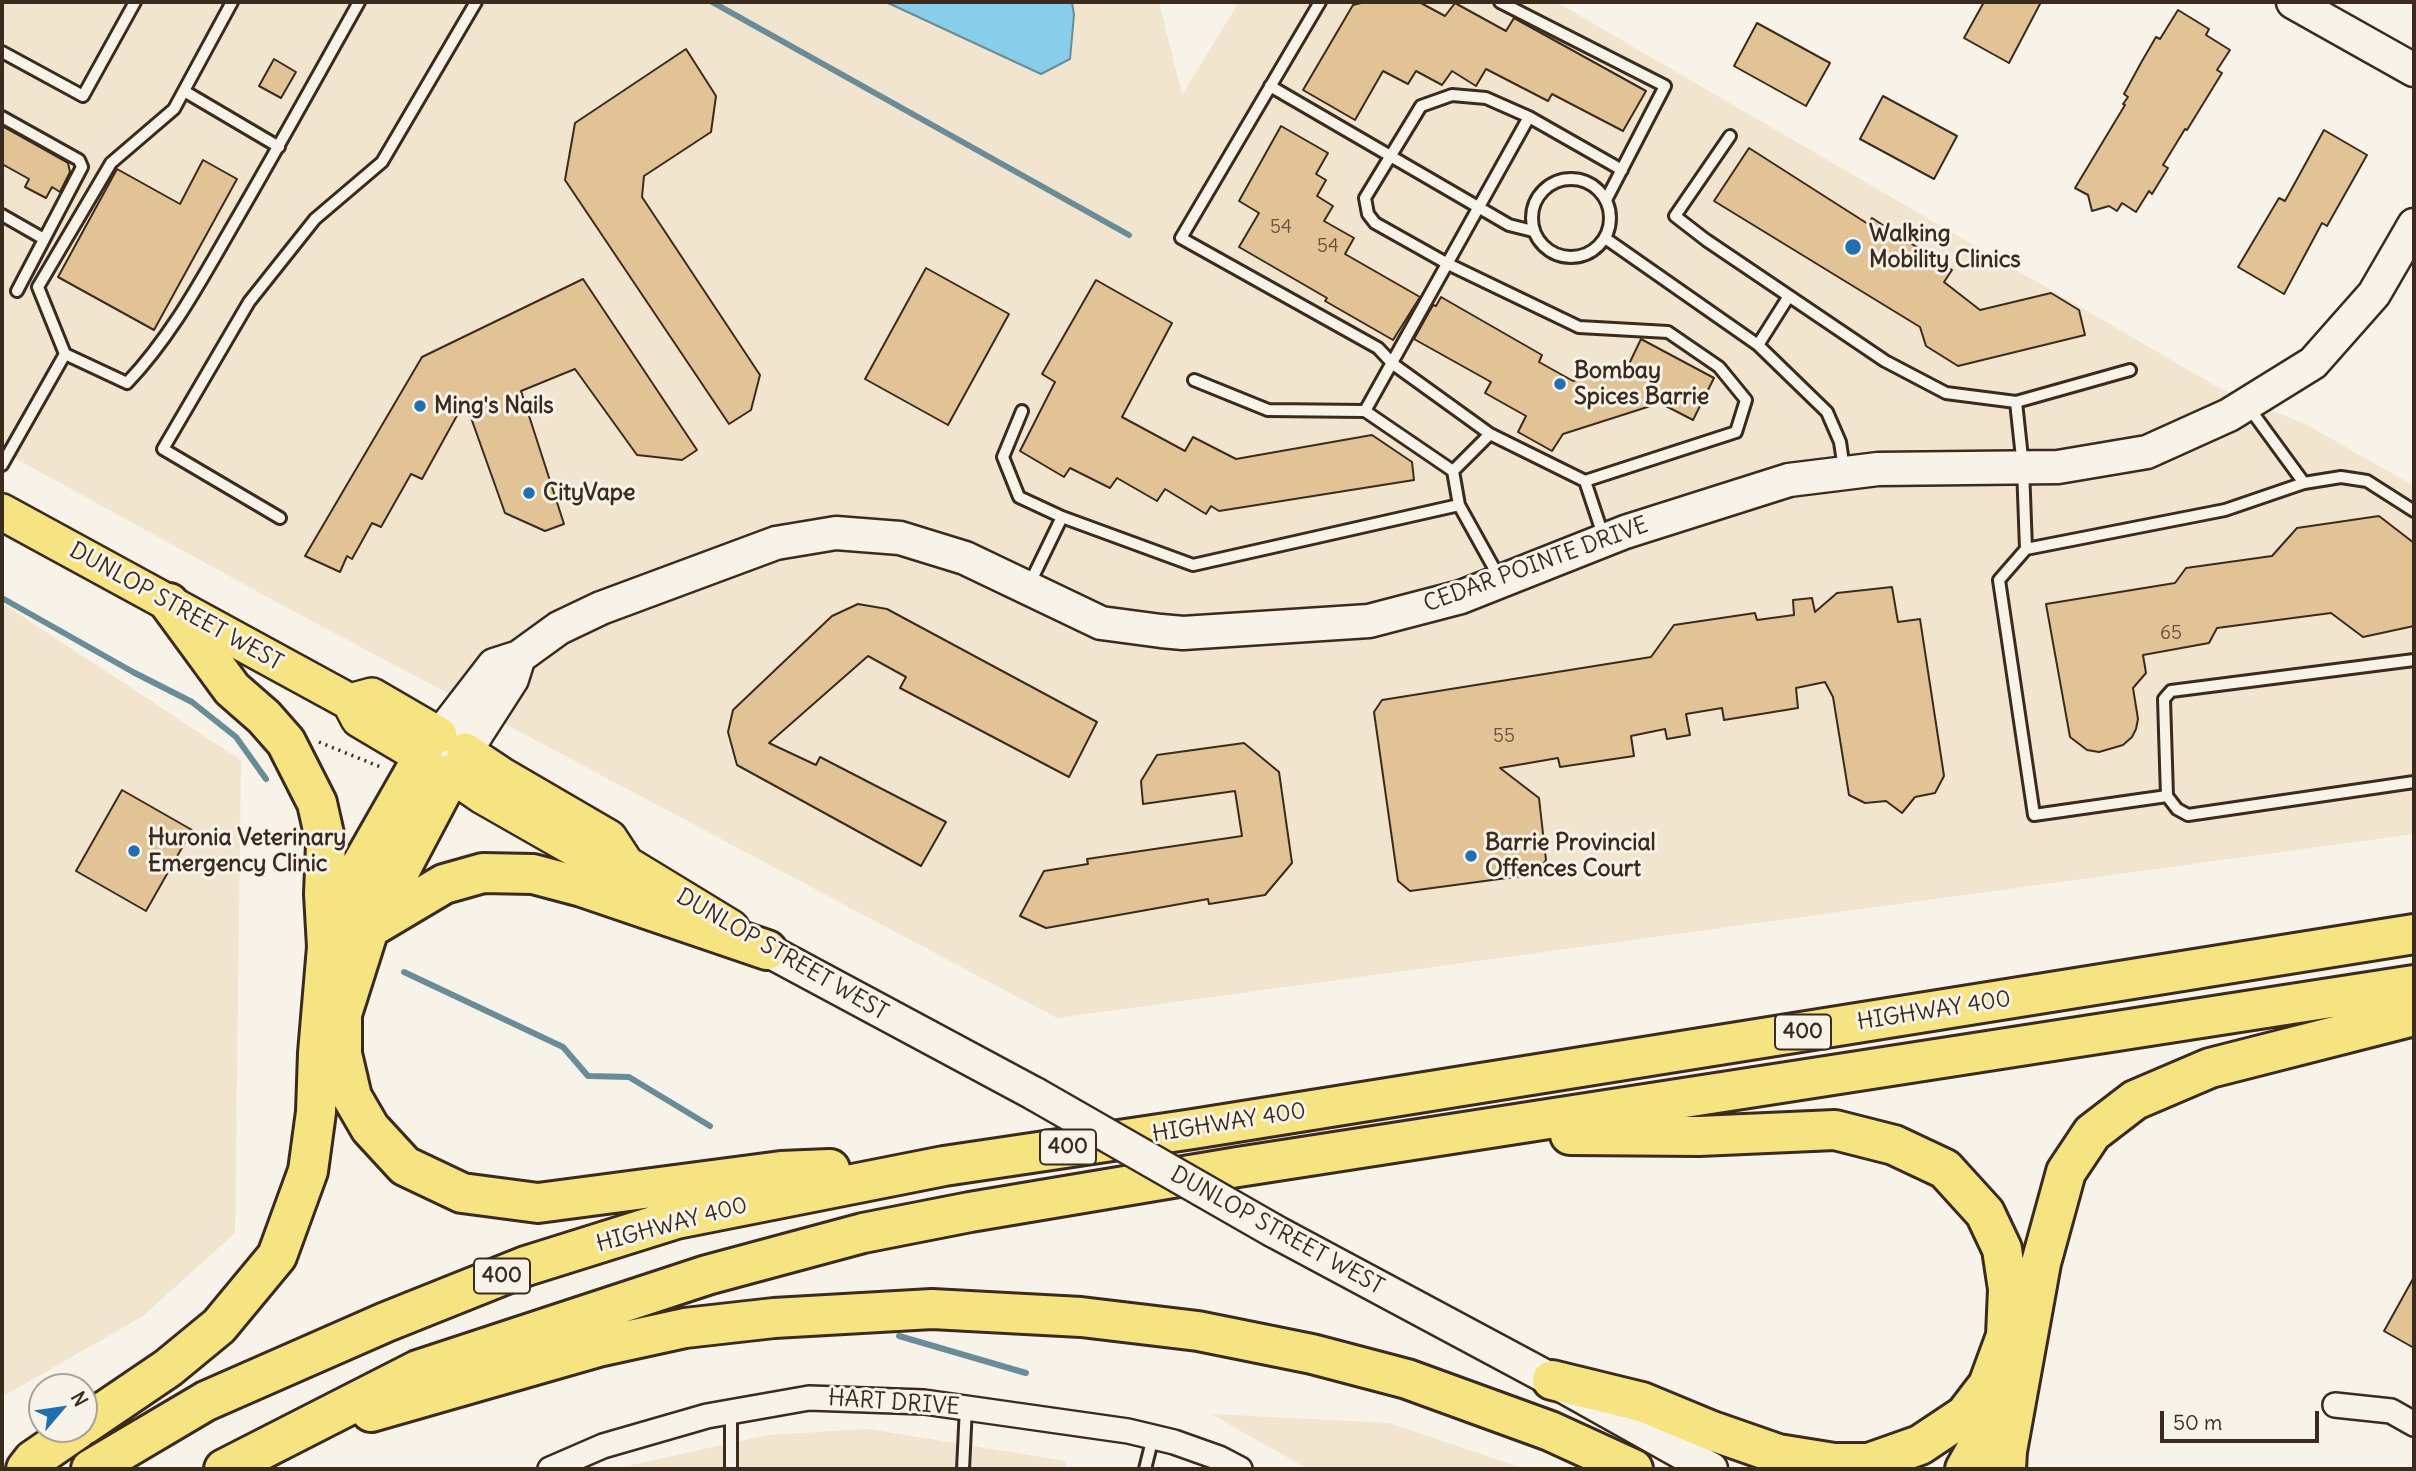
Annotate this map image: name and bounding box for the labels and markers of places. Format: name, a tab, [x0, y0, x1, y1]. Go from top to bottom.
place label: Walking Mobility Clinics	[1869, 220, 2021, 274]
marker: Walking Mobility Clinics	[1843, 237, 1863, 257]
place label: Bombay Spices Barrie	[1574, 357, 1709, 411]
marker: Bombay Spices Barrie	[1552, 376, 1568, 392]
place label: Ming's Nails	[434, 392, 554, 420]
marker: Ming's Nails	[412, 398, 428, 414]
place label: CityVape	[543, 479, 635, 507]
marker: CityVape	[521, 485, 537, 501]
place label: Huronia Veterinary Emergency Clinic	[148, 824, 346, 878]
place label: Barrie Provincial Offences Court	[1485, 829, 1656, 883]
marker: Huronia Veterinary Emergency Clinic	[126, 843, 142, 859]
marker: Barrie Provincial Offences Court	[1463, 848, 1479, 864]

